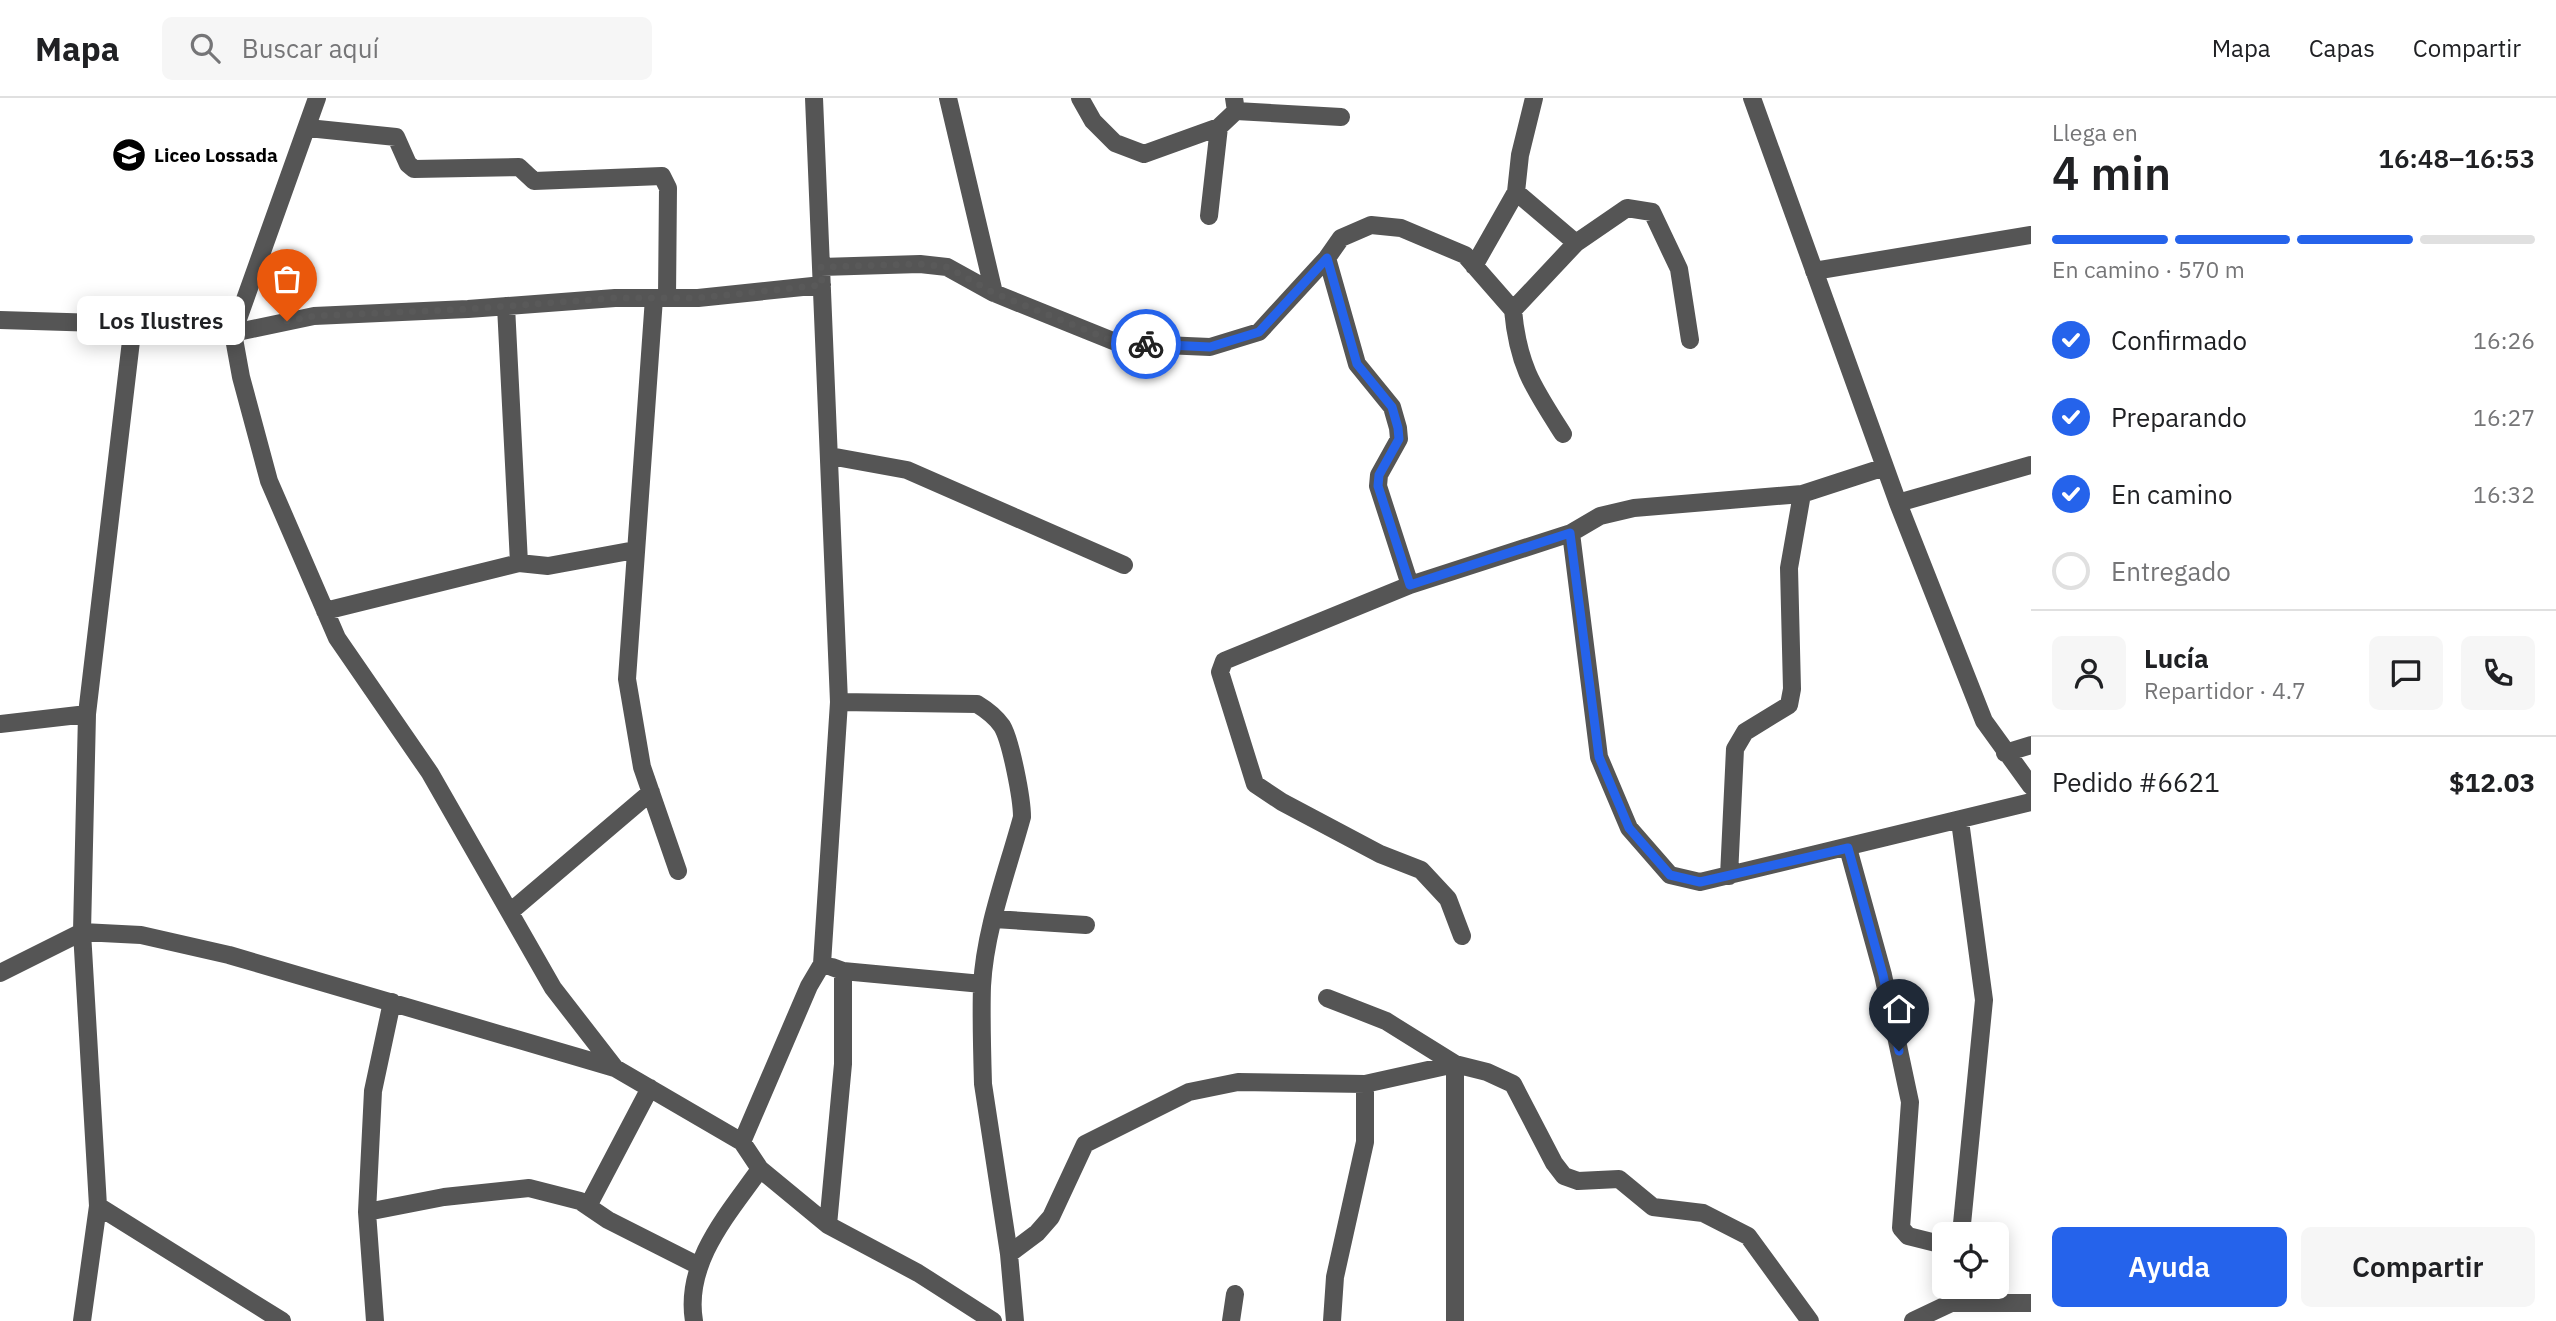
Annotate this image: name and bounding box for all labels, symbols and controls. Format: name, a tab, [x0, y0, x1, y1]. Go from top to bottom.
search box	[162, 17, 652, 80]
text: Mapa	[35, 27, 120, 70]
icon: search	[186, 29, 224, 67]
text: Buscar aquí	[242, 31, 379, 65]
text: Mapa	[2212, 32, 2271, 64]
text: Capas	[2309, 32, 2375, 64]
text: Compartir	[2413, 32, 2521, 64]
text: Llega en	[2052, 117, 2138, 147]
school or university icon: Liceo Lossada	[110, 136, 148, 174]
text: 16:48–16:53	[2378, 141, 2535, 175]
place label: Liceo Lossada	[154, 143, 278, 167]
text: 4 min	[2052, 143, 2171, 203]
pin	[257, 249, 317, 321]
text: En camino · 570 m	[2052, 254, 2245, 284]
icon: bag	[268, 260, 306, 298]
callout: Los Ilustres	[77, 296, 245, 346]
text: Los Ilustres	[99, 305, 223, 335]
courier	[1111, 309, 1181, 379]
icon: check	[2052, 321, 2090, 359]
text: Confirmado	[2111, 323, 2247, 357]
icon: bike	[1127, 325, 1165, 363]
text: 16:26	[2473, 325, 2535, 355]
icon: check	[2052, 398, 2090, 436]
text: Preparando	[2111, 400, 2247, 434]
text: 16:27	[2473, 402, 2535, 432]
icon: check	[2052, 475, 2090, 513]
text: En camino	[2111, 477, 2233, 511]
text: 16:32	[2473, 479, 2535, 509]
text: Entregado	[2111, 554, 2231, 588]
button: person	[2052, 636, 2126, 710]
button: chat	[2369, 636, 2443, 710]
button: phone	[2461, 636, 2535, 710]
text: Lucía	[2144, 641, 2209, 675]
text: Repartidor · 4.7	[2144, 675, 2306, 705]
text: Pedido #6621	[2052, 765, 2220, 799]
text: $12.03	[2449, 765, 2535, 799]
pin	[1869, 979, 1929, 1051]
icon: home	[1880, 990, 1918, 1028]
map controls	[1932, 1222, 2009, 1299]
button: locate	[1932, 1222, 2009, 1299]
button: Ayuda	[2052, 1227, 2287, 1307]
button: Compartir	[2301, 1227, 2535, 1307]

